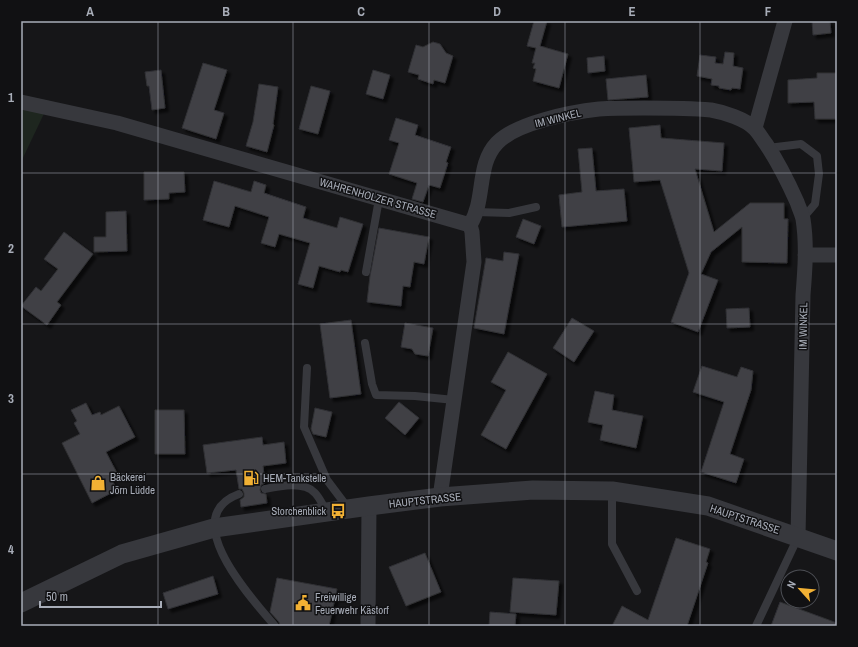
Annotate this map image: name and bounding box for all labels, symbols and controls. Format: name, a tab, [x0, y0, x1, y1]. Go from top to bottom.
text: A	[86, 3, 94, 20]
text: B	[222, 3, 230, 20]
text: C	[357, 3, 365, 20]
text: D	[493, 3, 501, 20]
text: E	[628, 3, 636, 20]
text: F	[765, 3, 772, 20]
text: 1	[8, 89, 14, 106]
street label: IM WINKEL	[533, 106, 583, 130]
street label: WAHRENHOLZER STRASSE	[318, 175, 438, 221]
text: 2	[8, 240, 14, 257]
street label: IM WINKEL	[796, 302, 810, 350]
text: 3	[8, 390, 14, 407]
fuel station icon: HEM-Tankstelle	[242, 469, 260, 487]
place label: Bäckerei Jörn Lüdde	[110, 470, 155, 497]
place label: HEM-Tankstelle	[263, 471, 326, 485]
shop icon: Bäckerei Jörn Lüdde	[89, 474, 107, 492]
street label: HAUPTSTRASSE	[388, 489, 462, 511]
street label: HAUPTSTRASSE	[708, 501, 782, 537]
bus stop icon: Storchenblick	[329, 502, 347, 520]
place label: Storchenblick	[271, 504, 326, 518]
text: 4	[8, 541, 14, 558]
north arrow	[780, 569, 820, 609]
text: N	[783, 578, 799, 591]
scale bar	[40, 583, 161, 609]
text: 50 m	[46, 589, 68, 605]
place label: Freiwillige Feuerwehr Kästorf	[315, 590, 389, 617]
public building icon: Freiwillige Feuerwehr Kästorf	[294, 594, 312, 612]

